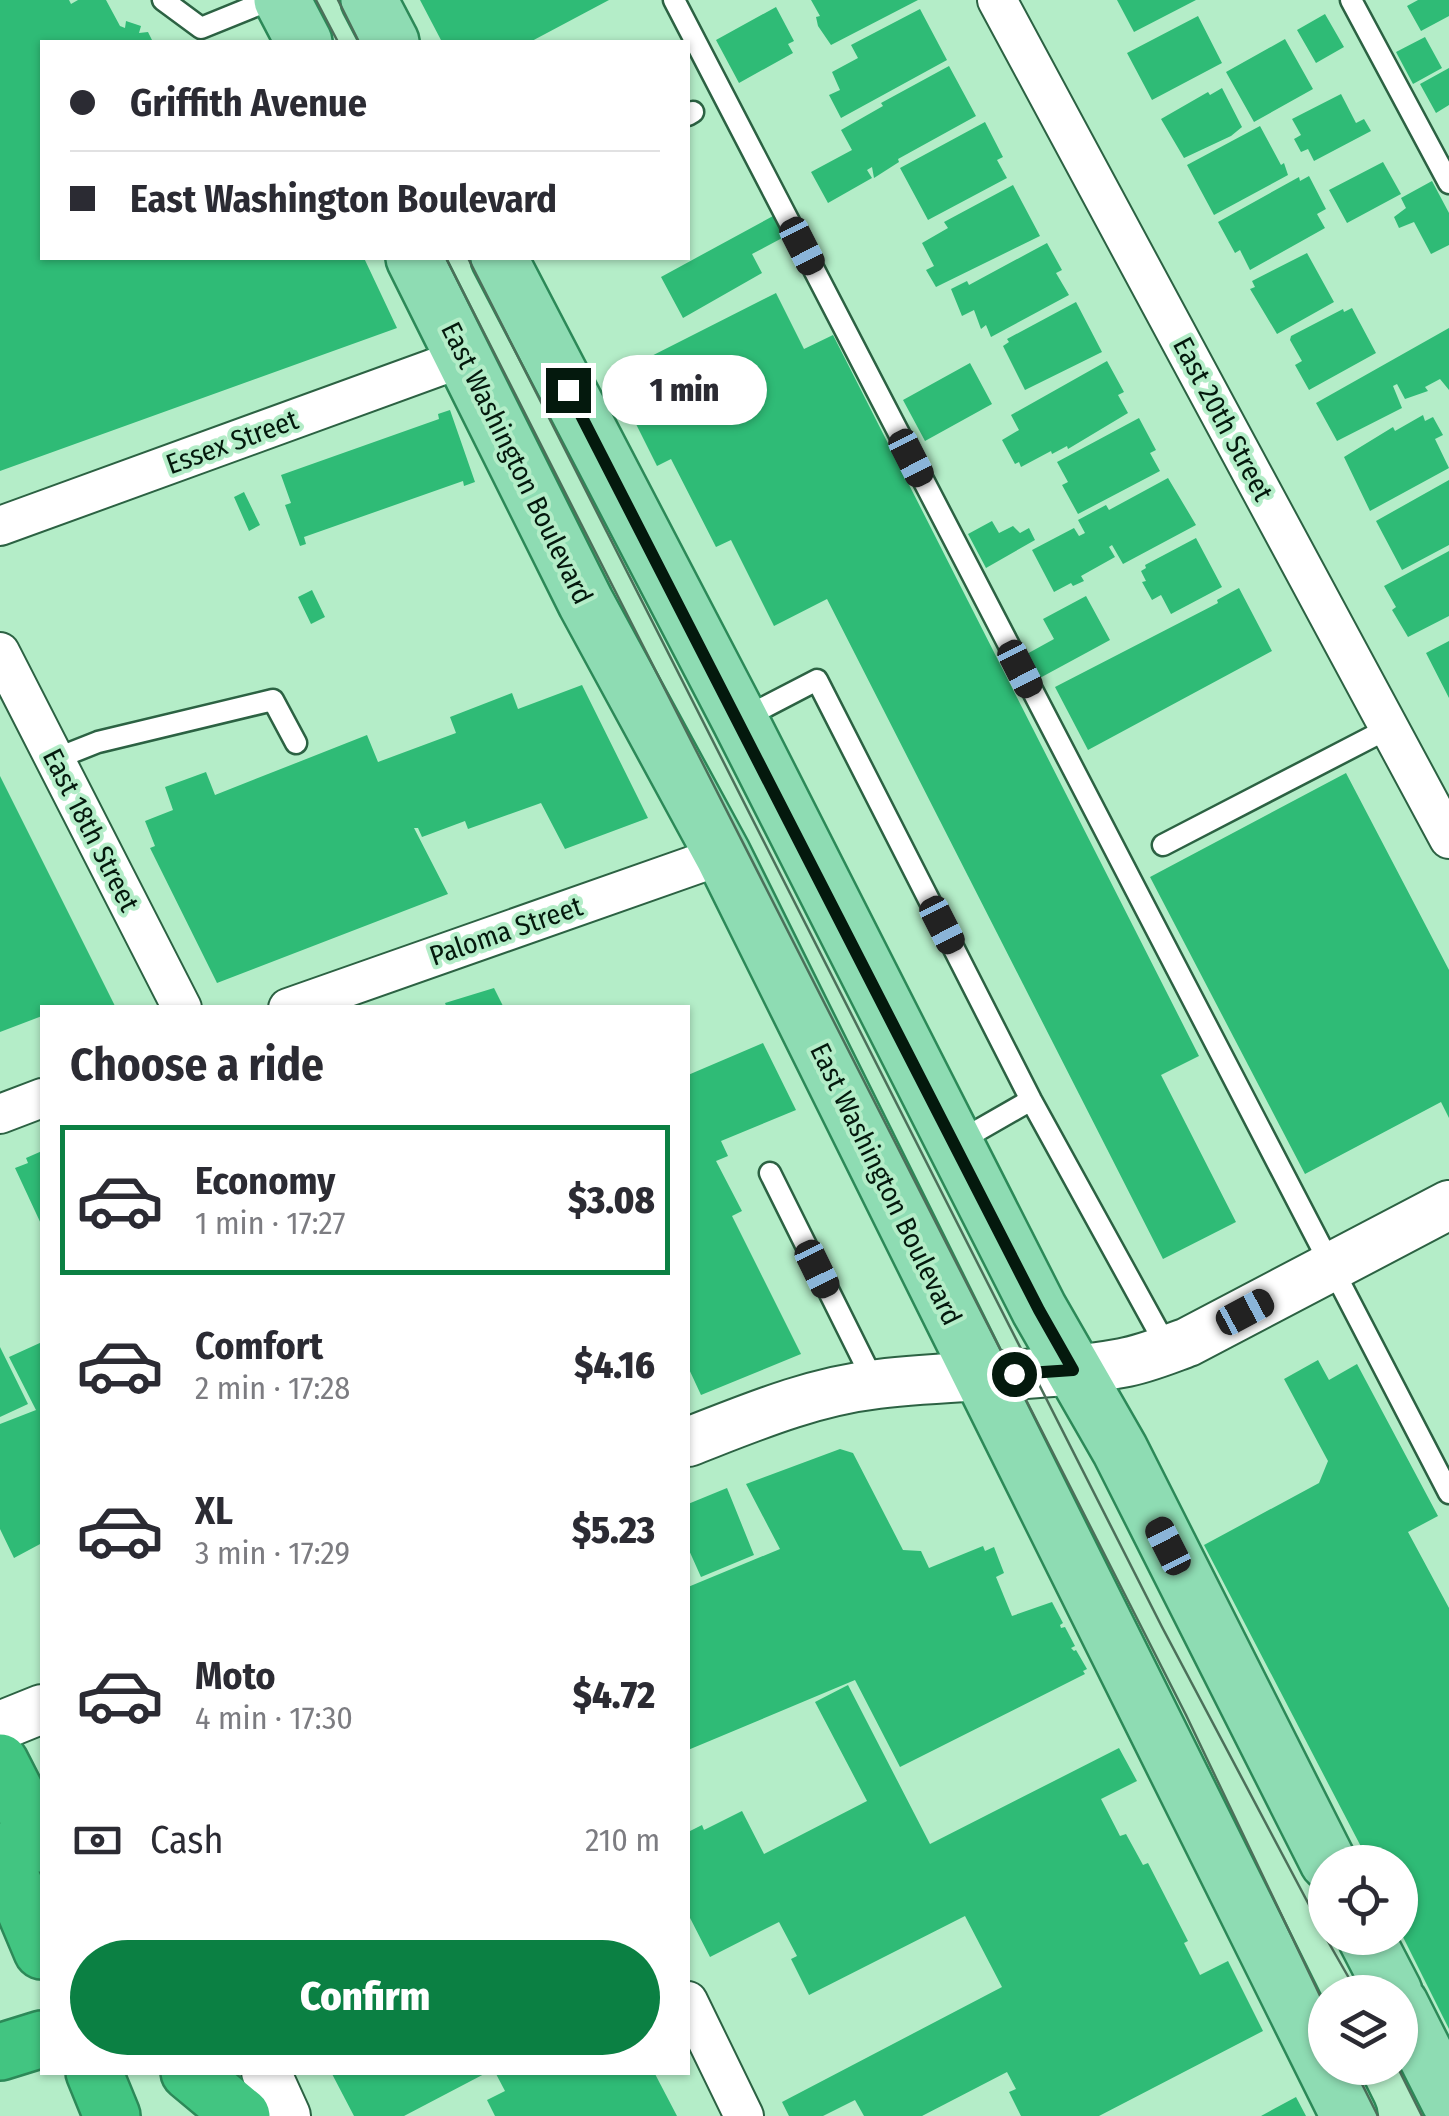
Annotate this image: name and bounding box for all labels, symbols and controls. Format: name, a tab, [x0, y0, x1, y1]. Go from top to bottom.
text: Griffith Avenue	[130, 80, 367, 126]
text: East Washington Boulevard	[130, 176, 557, 222]
car	[775, 212, 829, 280]
street label: East Washington Boulevard	[434, 317, 600, 609]
street label: East 20th Street	[1166, 332, 1280, 507]
callout: 1 min	[603, 355, 768, 425]
route end	[546, 368, 591, 413]
text: 1 min	[650, 371, 719, 409]
street label: Essex Street	[162, 403, 303, 481]
car	[884, 424, 938, 492]
car	[993, 635, 1047, 703]
street label: East 18th Street	[36, 743, 147, 918]
street label: Paloma Street	[425, 889, 587, 973]
car	[915, 891, 969, 959]
text: Choose a ride	[70, 1038, 324, 1092]
street label: East Washington Boulevard	[803, 1038, 969, 1330]
icon: car	[75, 1155, 165, 1245]
text: Economy	[195, 1158, 335, 1204]
text: $3.08	[568, 1177, 655, 1223]
text: 1 min · 17:27	[195, 1204, 345, 1242]
car	[790, 1235, 844, 1303]
car	[1211, 1285, 1279, 1339]
icon: car	[75, 1320, 165, 1410]
text: Comfort	[195, 1323, 323, 1369]
text: $4.16	[574, 1342, 655, 1388]
route start	[992, 1352, 1037, 1397]
text: 2 min · 17:28	[195, 1369, 350, 1407]
icon: car	[75, 1485, 165, 1575]
text: XL	[195, 1488, 233, 1534]
text: $5.23	[572, 1507, 655, 1553]
car	[1141, 1512, 1195, 1580]
text: 3 min · 17:29	[195, 1534, 350, 1572]
icon: car	[75, 1650, 165, 1740]
text: Moto	[195, 1653, 276, 1699]
text: $4.72	[573, 1672, 655, 1718]
text: 4 min · 17:30	[195, 1699, 353, 1737]
icon: cash	[70, 1813, 125, 1868]
text: Cash	[150, 1817, 224, 1863]
text: 210 m	[585, 1821, 660, 1859]
map controls	[1308, 1845, 1418, 2085]
button: locate	[1308, 1845, 1418, 1955]
button: Confirm	[70, 1940, 660, 2055]
button: layers	[1308, 1975, 1418, 2085]

